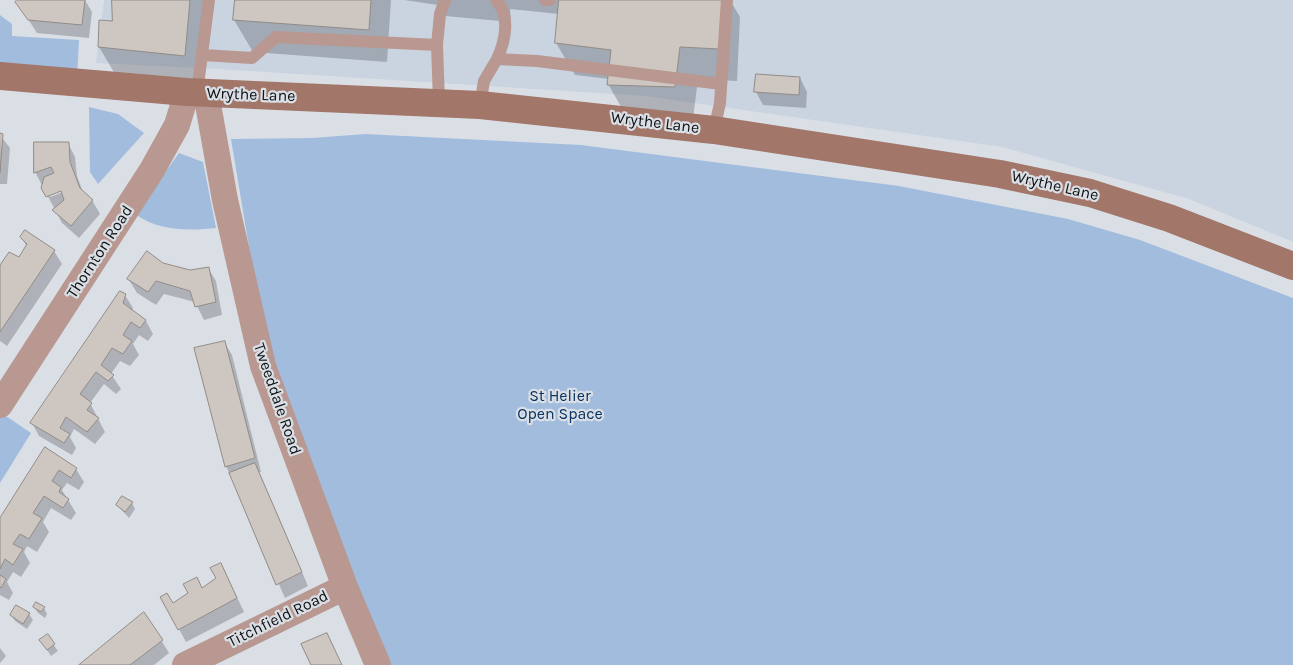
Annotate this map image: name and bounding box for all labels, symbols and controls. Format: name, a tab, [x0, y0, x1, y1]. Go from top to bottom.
street label: Wrythe Lane	[206, 84, 296, 106]
street label: Wrythe Lane	[610, 108, 700, 138]
street label: Wrythe Lane	[1010, 167, 1100, 205]
street label: Thornton Road	[63, 202, 137, 302]
street label: Tweeddale Road	[249, 341, 305, 457]
park label: St Helier Open Space	[517, 386, 603, 424]
street label: Titchfield Road	[224, 586, 332, 652]

